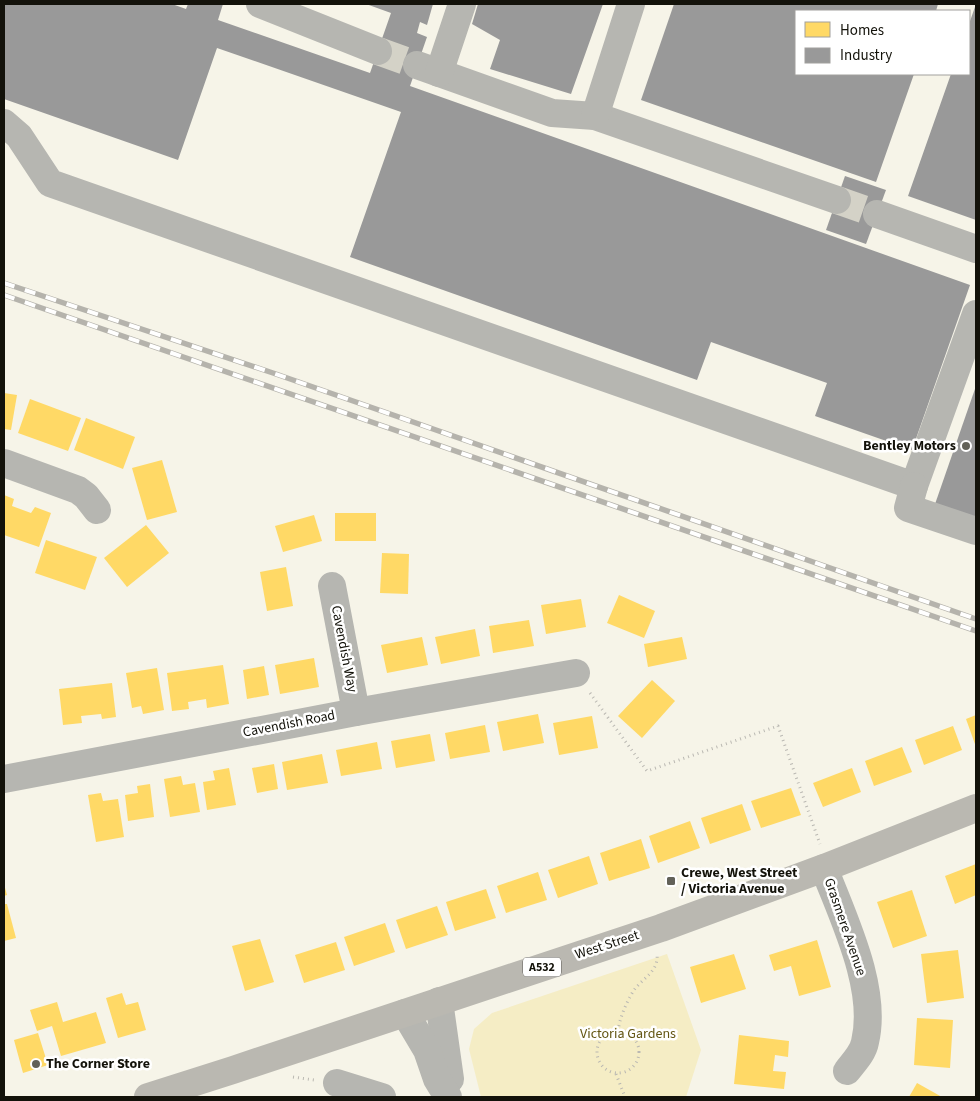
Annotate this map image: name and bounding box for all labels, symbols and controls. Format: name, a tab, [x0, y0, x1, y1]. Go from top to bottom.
legend	[795, 10, 970, 75]
text: Homes	[840, 20, 884, 41]
text: Industry	[840, 45, 892, 66]
place label: Bentley Motors	[863, 436, 956, 456]
marker: Bentley Motors	[960, 440, 972, 452]
street label: Cavendish Way	[326, 604, 362, 695]
street label: Cavendish Road	[241, 705, 337, 743]
place label: Crewe, West Street / Victoria Avenue	[681, 863, 798, 899]
marker: Crewe, West Street / Victoria Avenue	[665, 875, 677, 887]
street label: Grasmere Avenue	[819, 875, 871, 979]
street label: West Street	[572, 925, 642, 965]
road number: A532	[523, 958, 561, 976]
park label: Victoria Gardens	[580, 1024, 676, 1044]
place label: The Corner Store	[46, 1054, 150, 1074]
marker: The Corner Store	[30, 1058, 42, 1070]

